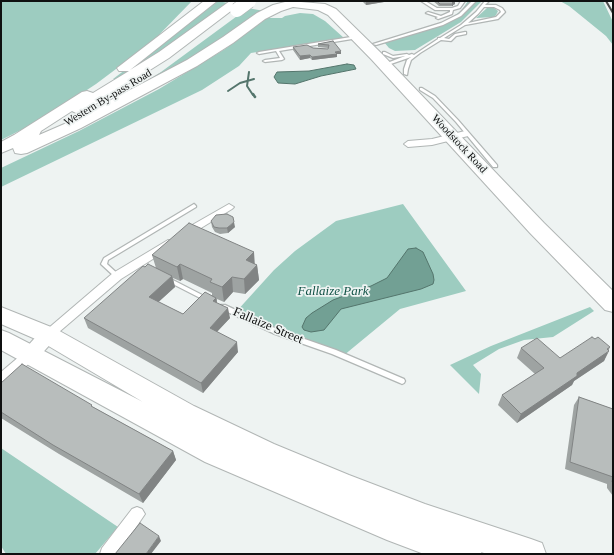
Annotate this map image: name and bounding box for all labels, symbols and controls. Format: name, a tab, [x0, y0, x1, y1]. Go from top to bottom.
street label: Western By-pass Road	[62, 67, 154, 129]
street label: Woodstock Road	[429, 112, 489, 176]
park label: Fallaize Park	[297, 284, 369, 300]
street label: Fallaize Street	[231, 304, 305, 348]

